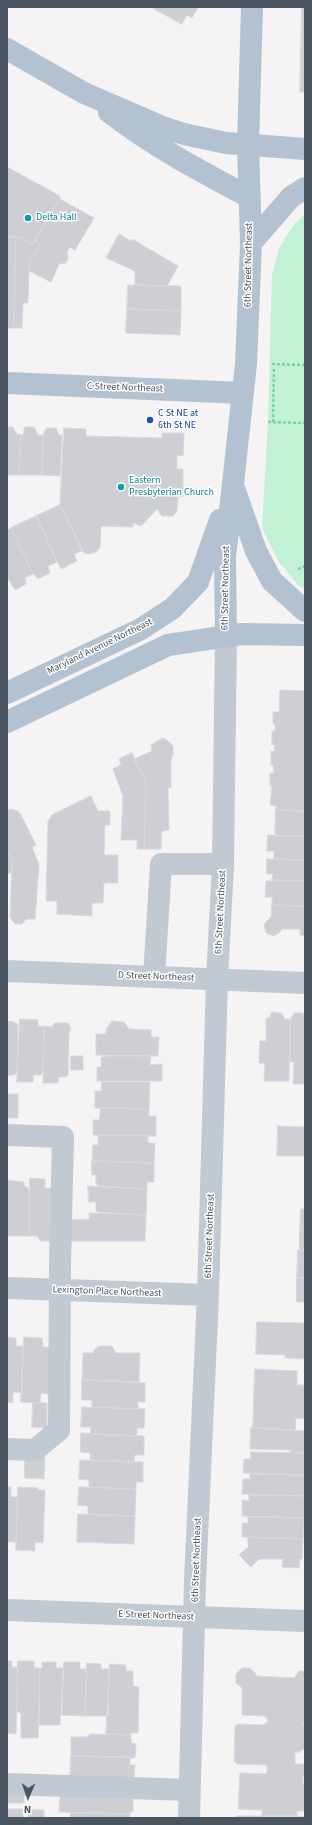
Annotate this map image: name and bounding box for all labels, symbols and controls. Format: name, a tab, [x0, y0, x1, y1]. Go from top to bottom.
place label: Delta Hall	[36, 212, 77, 224]
marker: Delta Hall	[23, 213, 33, 223]
street label: 6th Street Northeast	[242, 223, 256, 307]
street label: C Street Northeast	[87, 381, 163, 395]
place label: C St NE at 6th St NE	[158, 408, 198, 432]
marker: C St NE at 6th St NE	[145, 415, 155, 425]
place label: Eastern Presbyterian Church	[129, 475, 214, 498]
marker: Eastern Presbyterian Church	[116, 482, 126, 492]
street label: 6th Street Northeast	[219, 546, 233, 630]
street label: Maryland Avenue Northeast	[45, 616, 155, 678]
street label: 6th Street Northeast	[213, 870, 229, 954]
street label: D Street Northeast	[118, 970, 194, 984]
street label: 6th Street Northeast	[203, 1194, 217, 1278]
street label: Lexington Place Northeast	[52, 1284, 162, 1300]
street label: 6th Street Northeast	[190, 1518, 204, 1602]
street label: E Street Northeast	[118, 1609, 194, 1623]
north arrow	[8, 1777, 48, 1817]
text: N	[24, 1802, 31, 1817]

